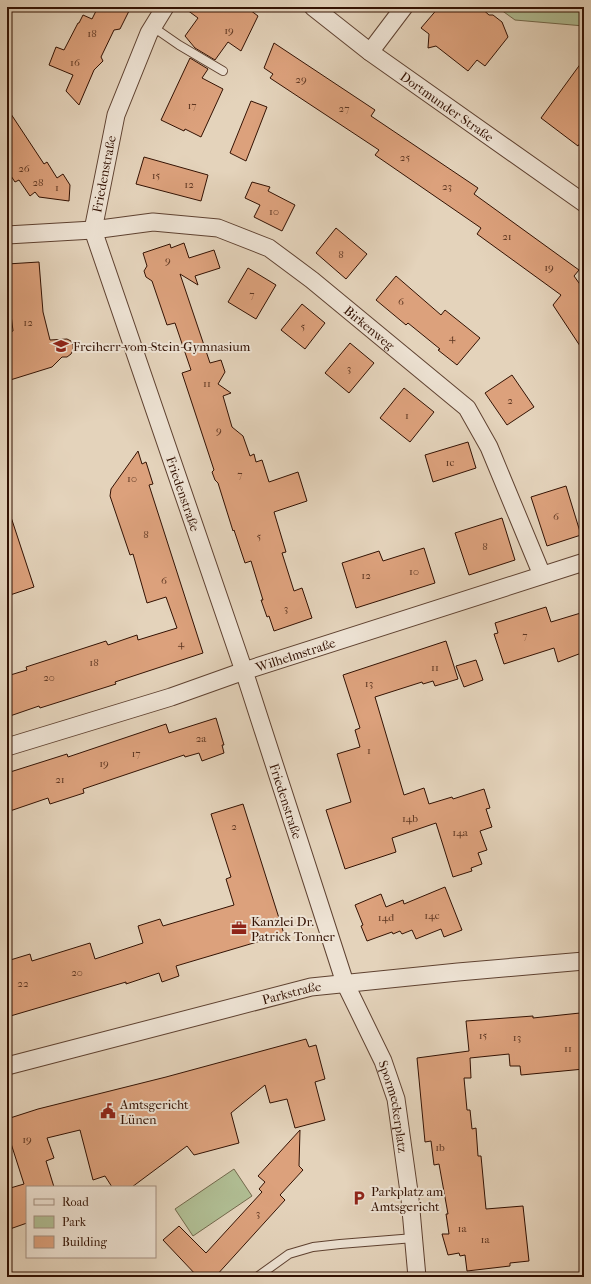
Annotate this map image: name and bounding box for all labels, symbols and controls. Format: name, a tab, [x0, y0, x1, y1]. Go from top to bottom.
house number: 19	[224, 24, 234, 37]
house number: 18	[87, 27, 97, 40]
house number: 16	[70, 56, 80, 69]
street label: Dortmunder Straße	[398, 68, 497, 145]
house number: 29	[295, 73, 307, 86]
house number: 17	[187, 99, 197, 112]
house number: 27	[339, 102, 349, 115]
street label: Friedenstraße	[89, 134, 119, 214]
house number: 25	[400, 151, 410, 164]
house number: 26	[18, 162, 30, 175]
house number: 15	[152, 169, 161, 182]
house number: 28	[32, 176, 44, 189]
house number: 12	[184, 178, 194, 191]
house number: 23	[442, 180, 452, 193]
house number: 1	[55, 181, 59, 194]
house number: 10	[269, 205, 279, 218]
house number: 21	[502, 230, 512, 243]
house number: 8	[338, 248, 344, 261]
house number: 9	[165, 254, 171, 267]
house number: 19	[544, 261, 554, 274]
house number: 7	[249, 288, 255, 301]
house number: 6	[398, 295, 404, 308]
street label: Birkenweg	[341, 302, 399, 353]
house number: 12	[23, 316, 33, 329]
house number: 5	[301, 320, 306, 333]
house number: 4	[449, 331, 456, 344]
school or university icon: Freiherr-vom-Stein-Gymnasium	[52, 337, 70, 355]
place label: Freiherr-vom-Stein-Gymnasium	[73, 339, 251, 354]
house number: 3	[347, 362, 351, 375]
house number: 11	[203, 377, 211, 390]
house number: 2	[507, 394, 513, 407]
house number: 1	[405, 409, 409, 422]
house number: 9	[216, 424, 222, 437]
street label: Friedenstraße	[164, 454, 203, 534]
house number: 1c	[446, 456, 455, 469]
house number: 7	[237, 468, 243, 481]
house number: 10	[127, 472, 137, 485]
house number: 6	[553, 510, 559, 523]
house number: 8	[143, 528, 149, 541]
house number: 5	[257, 530, 262, 543]
house number: 8	[482, 540, 488, 553]
house number: 10	[409, 565, 419, 578]
house number: 12	[361, 569, 371, 582]
house number: 6	[161, 574, 167, 587]
house number: 3	[284, 602, 288, 615]
house number: 7	[522, 629, 528, 642]
street label: Wilhelmstraße	[253, 635, 338, 675]
house number: 4	[178, 637, 185, 650]
house number: 18	[89, 656, 99, 669]
house number: 11	[431, 661, 439, 674]
house number: 20	[43, 671, 55, 684]
house number: 13	[365, 677, 373, 690]
house number: 2a	[196, 732, 207, 745]
house number: 1	[367, 744, 371, 757]
house number: 17	[131, 747, 141, 760]
house number: 19	[99, 757, 109, 770]
street label: Friedenstraße	[267, 761, 305, 841]
house number: 21	[55, 773, 65, 786]
house number: 14b	[402, 812, 418, 825]
house number: 2	[231, 820, 237, 833]
house number: 14a	[452, 826, 469, 839]
house number: 14c	[424, 909, 440, 922]
house number: 14d	[378, 911, 395, 924]
place label: Kanzlei Dr. Patrick Tonner	[251, 914, 335, 944]
office icon: Kanzlei Dr. Patrick Tonner	[230, 919, 248, 937]
house number: 20	[71, 966, 83, 979]
house number: 22	[17, 977, 29, 990]
street label: Parkstraße	[260, 978, 322, 1007]
house number: 15	[479, 1029, 488, 1042]
house number: 13	[513, 1031, 521, 1044]
house number: 11	[564, 1042, 572, 1055]
street label: Spormeckerplatz	[376, 1058, 411, 1154]
place label: Amtsgericht Lünen	[119, 1097, 189, 1127]
public building icon: Amtsgericht Lünen	[99, 1102, 117, 1120]
house number: 19	[22, 1133, 32, 1146]
house number: 1b	[435, 1141, 445, 1154]
place label: Parkplatz am Amtsgericht	[370, 1184, 444, 1214]
legend	[26, 1186, 156, 1258]
parking icon: Parkplatz am Amtsgericht	[350, 1189, 368, 1207]
text: Road	[62, 1195, 89, 1209]
house number: 3	[256, 1207, 260, 1220]
text: Park	[62, 1215, 87, 1229]
house number: 1a	[457, 1222, 467, 1235]
house number: 1a	[480, 1233, 490, 1246]
text: Building	[62, 1235, 107, 1249]

